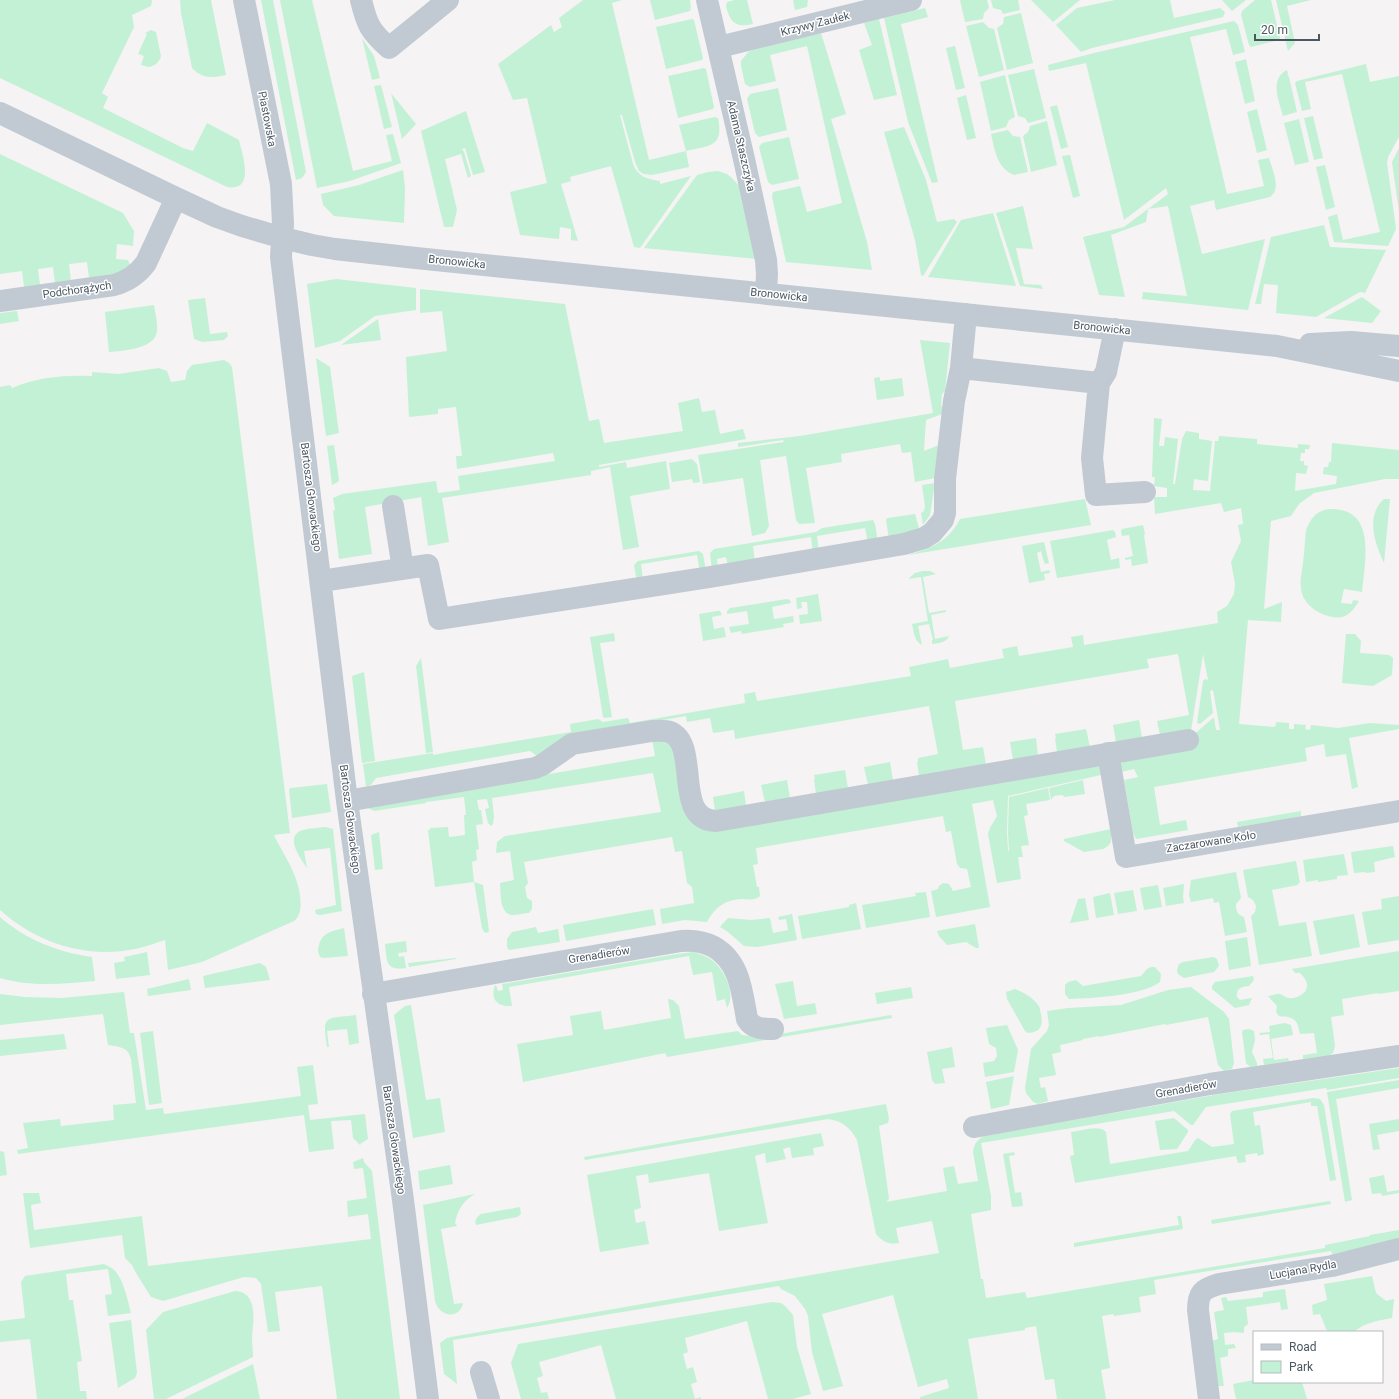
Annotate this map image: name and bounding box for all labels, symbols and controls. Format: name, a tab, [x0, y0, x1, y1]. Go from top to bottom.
street label: Krzywy Zaułek	[779, 9, 851, 39]
scale bar	[1255, 16, 1319, 42]
text: 20 m	[1261, 23, 1288, 37]
street label: Piastowska	[255, 90, 279, 148]
street label: Adama Staszczyka	[724, 99, 758, 193]
street label: Bronowicka	[428, 253, 486, 271]
street label: Podchorążych	[42, 279, 112, 301]
street label: Bronowicka	[750, 286, 808, 304]
street label: Bronowicka	[1073, 319, 1131, 337]
street label: Bartosza Głowackiego	[298, 442, 324, 552]
street label: Bartosza Głowackiego	[337, 764, 363, 874]
street label: Zaczarowane Koło	[1165, 828, 1257, 856]
street label: Grenadierów	[567, 944, 631, 966]
street label: Grenadierów	[1154, 1077, 1218, 1101]
street label: Bartosza Głowackiego	[380, 1085, 408, 1195]
street label: Lucjana Rydla	[1269, 1258, 1337, 1282]
legend	[1253, 1331, 1383, 1383]
text: Road	[1289, 1340, 1317, 1354]
text: Park	[1289, 1360, 1314, 1374]

